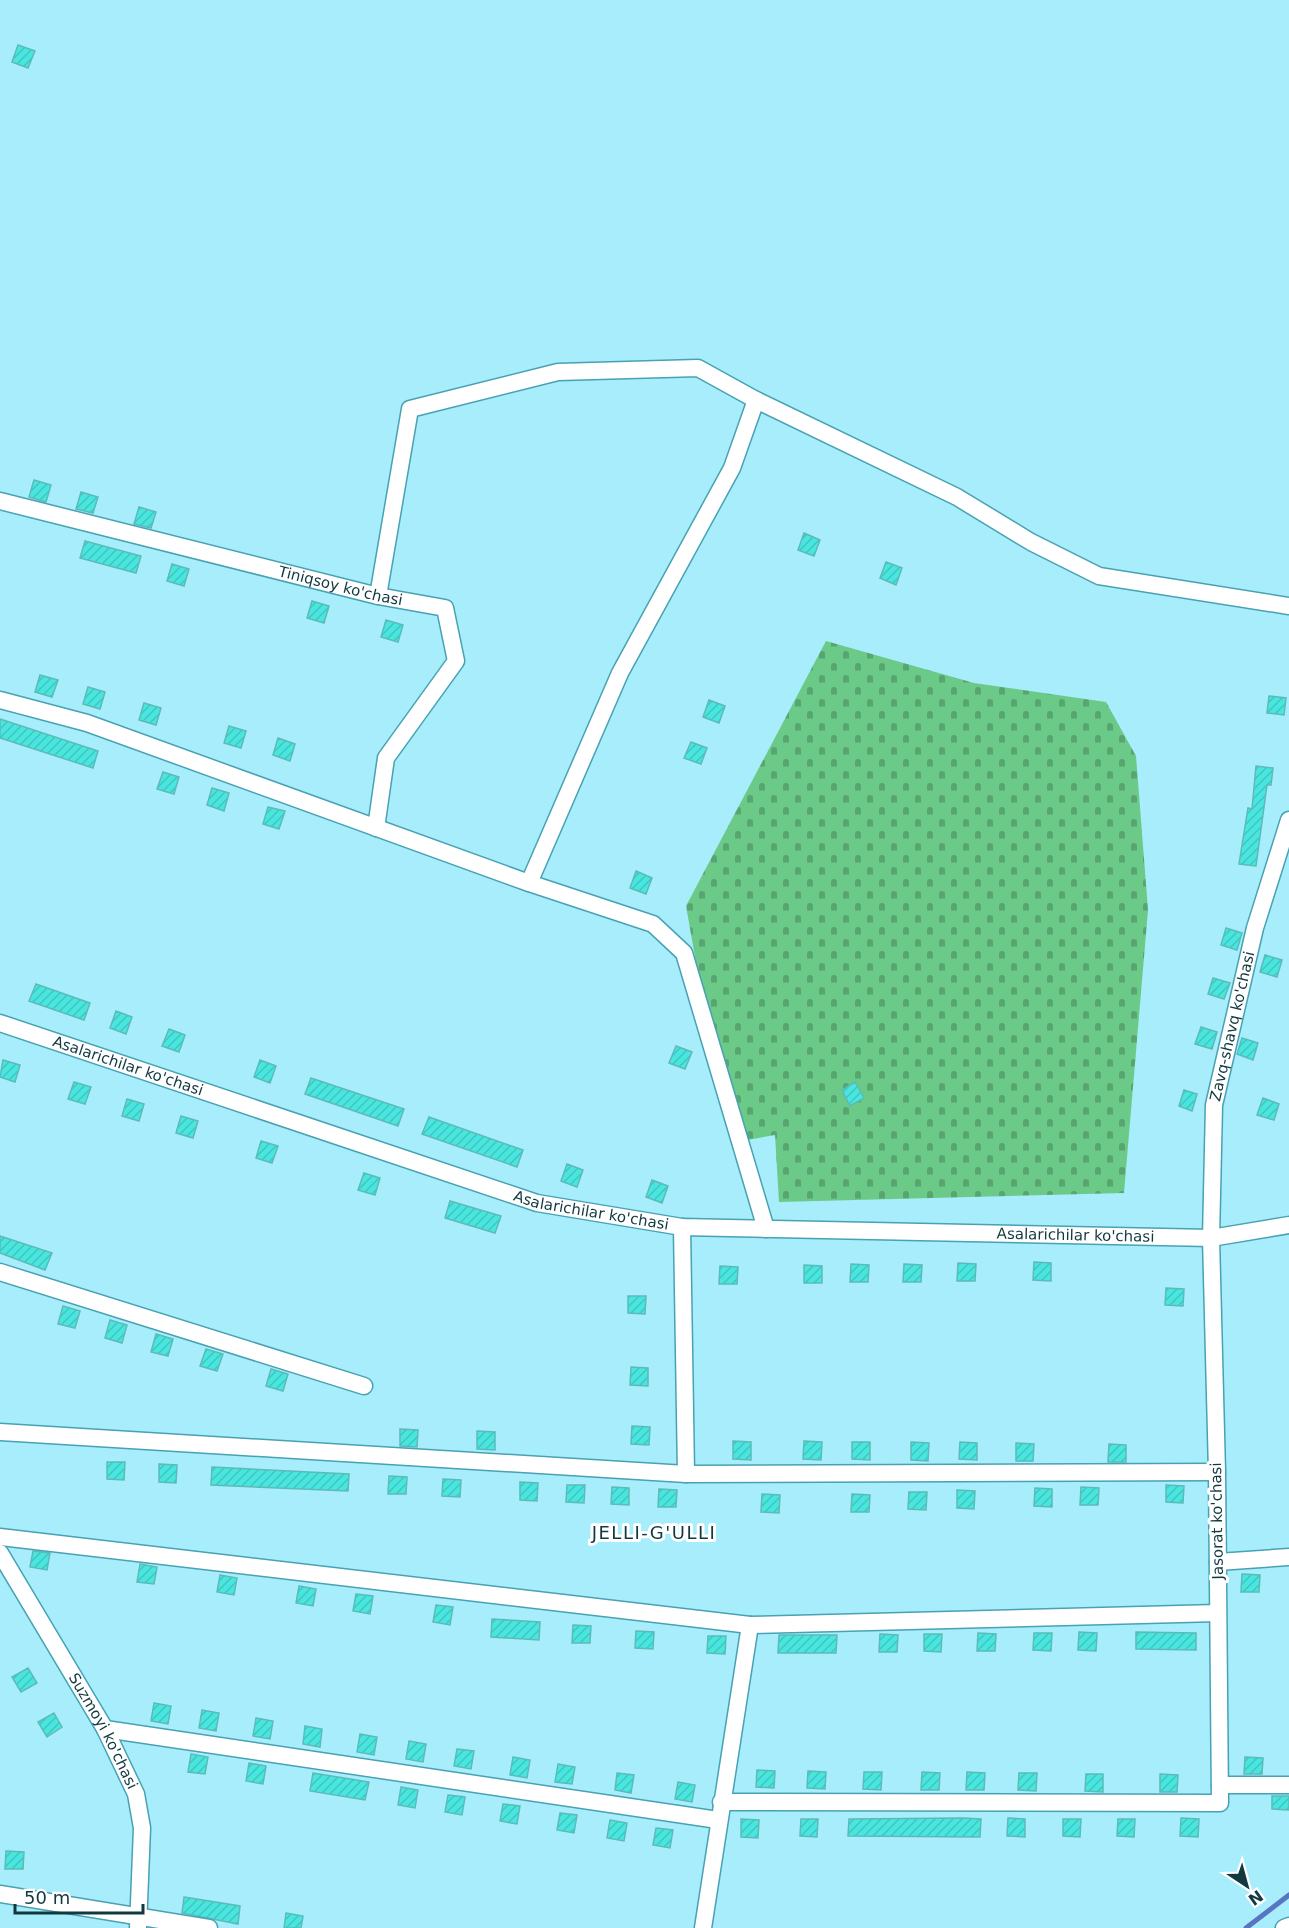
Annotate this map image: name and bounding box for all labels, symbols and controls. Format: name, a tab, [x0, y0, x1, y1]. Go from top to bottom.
street label: Tiniqsoy ko'chasi	[276, 562, 404, 609]
street label: Zavq-shavq ko'chasi	[1206, 949, 1258, 1103]
street label: Asalarichilar ko'chasi	[50, 1032, 206, 1100]
street label: Asalarichilar ko'chasi	[511, 1187, 670, 1234]
street label: Asalarichilar ko'chasi	[997, 1225, 1155, 1246]
street label: Jasorat ko'chasi	[1207, 1462, 1227, 1581]
district label: JELLI-G'ULLI	[591, 1522, 716, 1543]
street label: Suzmoyi ko'chasi	[65, 1670, 141, 1792]
north arrow	[1217, 1856, 1277, 1916]
scale bar	[15, 1877, 142, 1915]
text: N	[1245, 1886, 1267, 1909]
text: 50 m	[24, 1887, 70, 1908]

